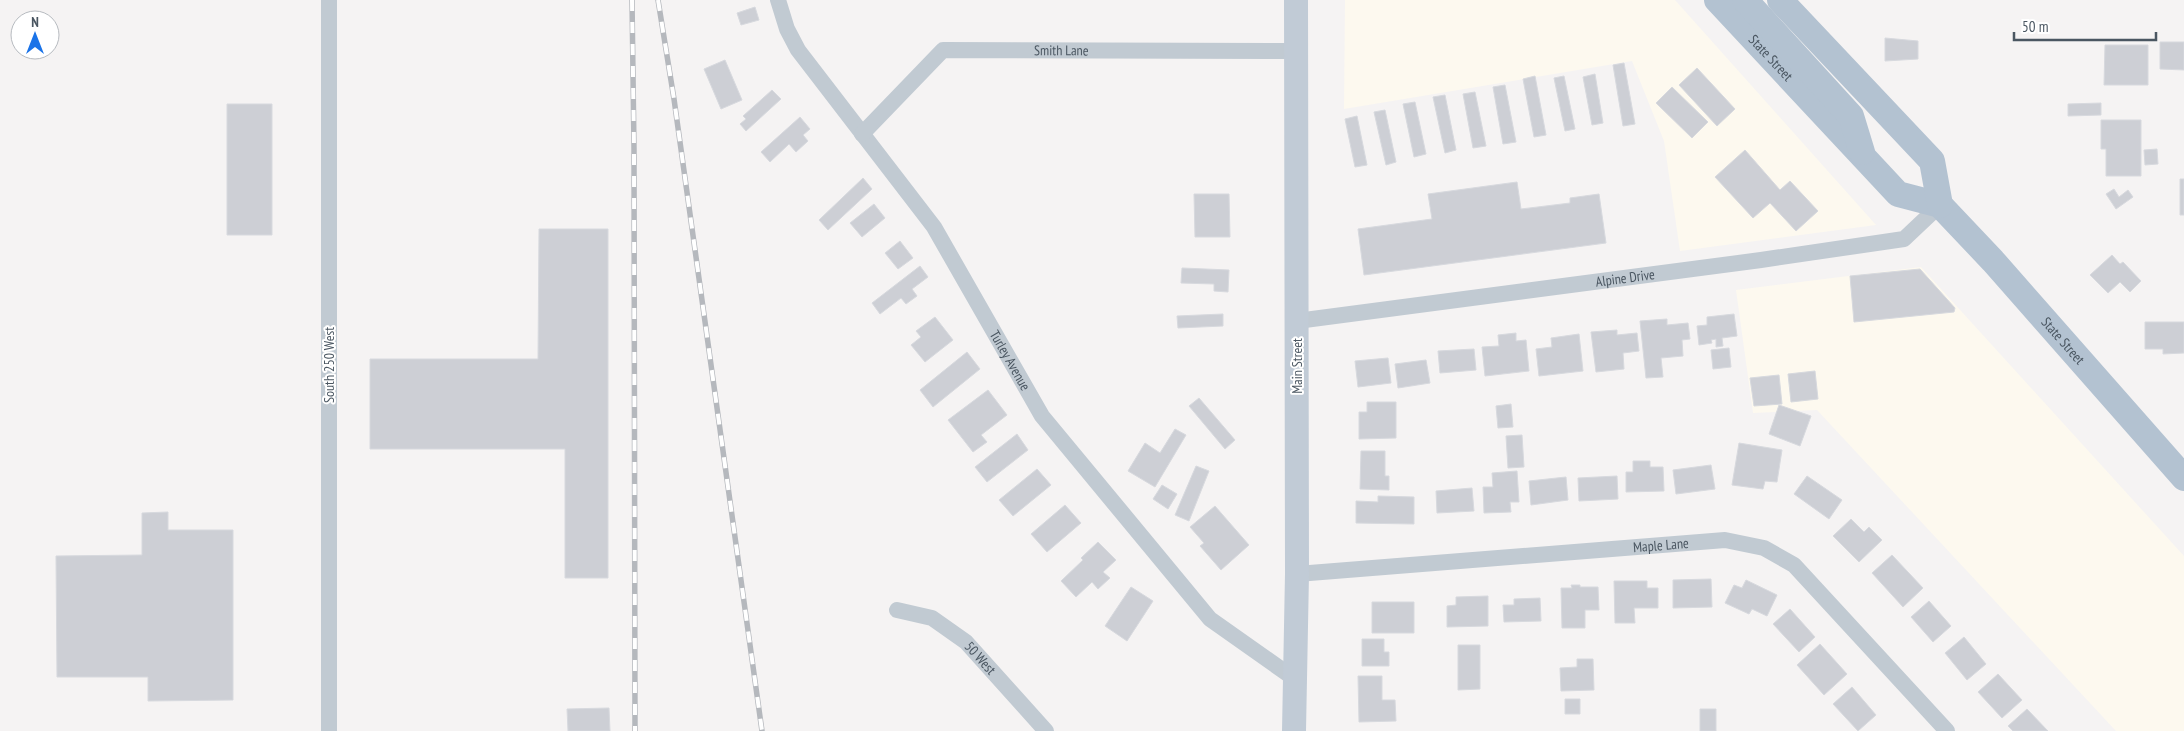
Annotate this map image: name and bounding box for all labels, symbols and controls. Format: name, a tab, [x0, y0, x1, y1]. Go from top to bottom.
north arrow	[10, 10, 60, 60]
scale bar	[2014, 10, 2156, 42]
text: N	[31, 13, 39, 31]
text: 50 m	[2022, 17, 2048, 36]
street label: State Street	[1745, 31, 1797, 85]
street label: Smith Lane	[1034, 41, 1089, 59]
street label: Alpine Drive	[1595, 265, 1656, 291]
street label: State Street	[2038, 313, 2089, 368]
street label: South 250 West	[320, 327, 338, 403]
street label: Turley Avenue	[986, 327, 1035, 394]
street label: Main Street	[1288, 338, 1306, 394]
street label: Maple Lane	[1632, 534, 1690, 556]
street label: 50 West	[961, 638, 1000, 678]

